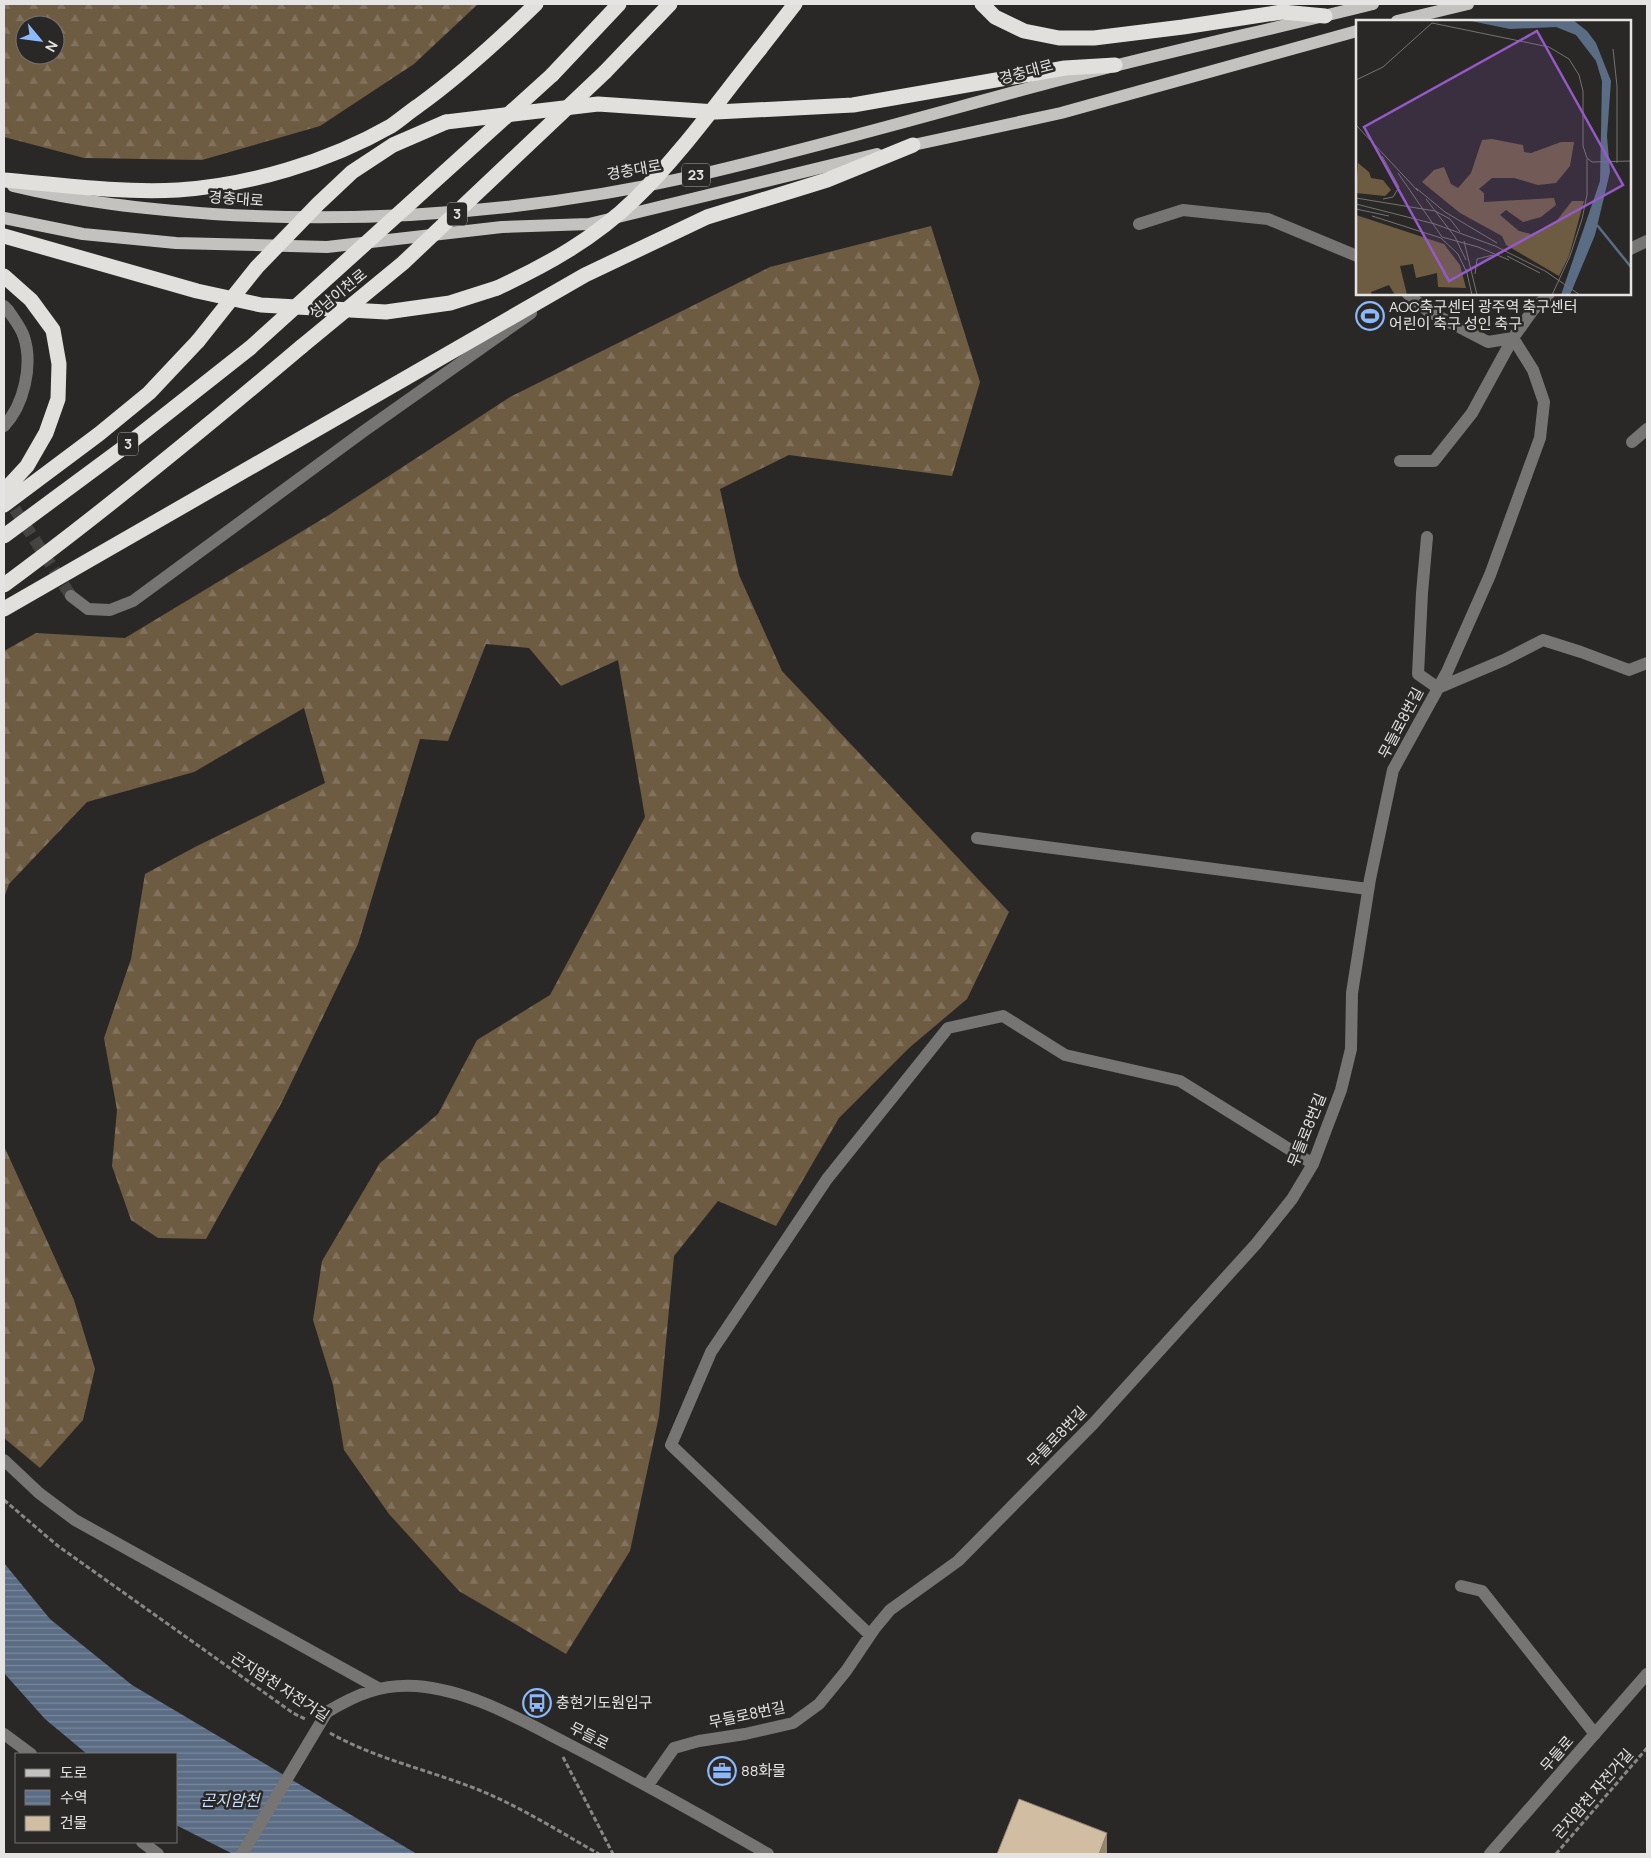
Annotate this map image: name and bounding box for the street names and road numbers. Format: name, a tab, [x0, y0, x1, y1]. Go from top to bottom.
street label: 경충대로	[996, 54, 1055, 89]
street label: 경충대로	[605, 154, 663, 185]
road number: 23	[682, 164, 710, 186]
street label: 경충대로	[208, 186, 264, 211]
road number: 3	[447, 202, 467, 225]
street label: 성남이천로	[304, 264, 371, 323]
road number: 3	[118, 432, 138, 456]
street label: 무들로8번길	[1373, 684, 1428, 762]
street label: 무들로8번길	[1282, 1090, 1331, 1170]
street label: 무들로8번길	[1022, 1401, 1091, 1472]
street label: 곤지암천 자전거길	[227, 1647, 334, 1726]
street label: 무들로8번길	[707, 1696, 787, 1733]
street label: 무들로	[566, 1717, 612, 1754]
street label: 무들로	[1535, 1731, 1578, 1776]
street label: 곤지암천 자전거길	[1547, 1744, 1638, 1843]

